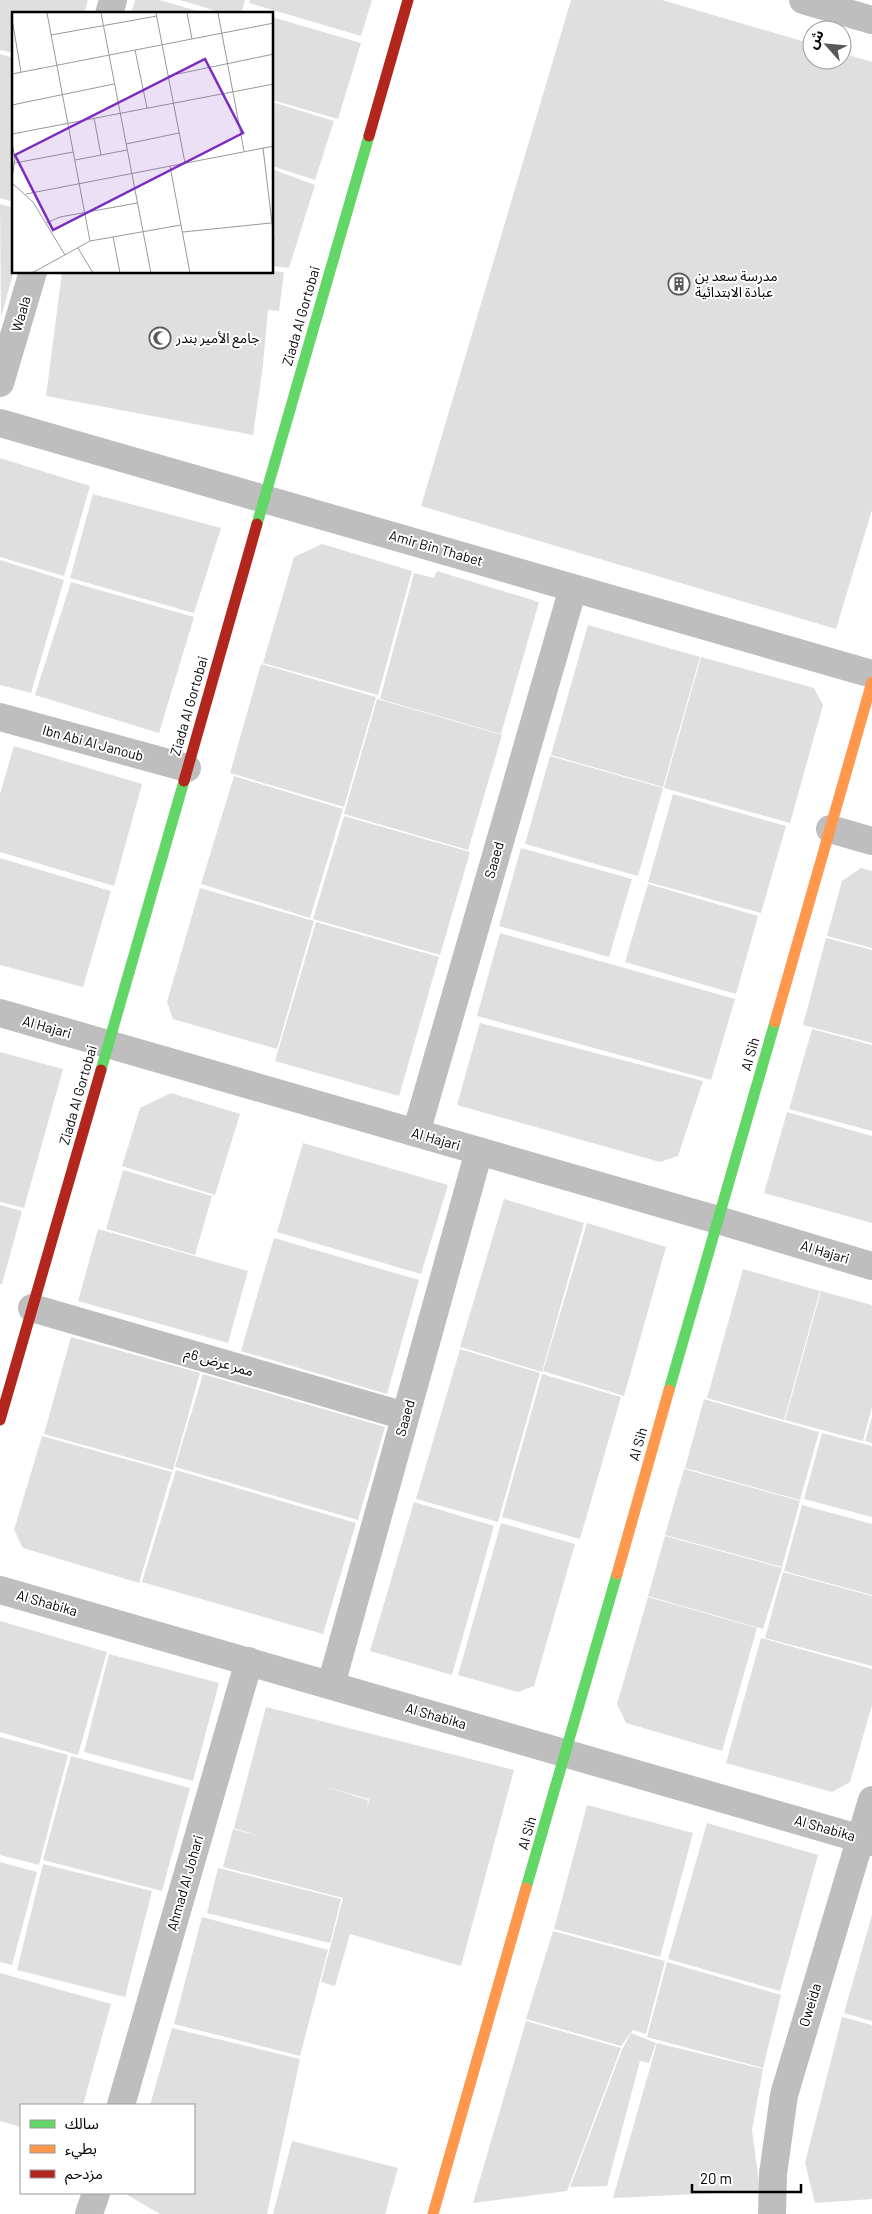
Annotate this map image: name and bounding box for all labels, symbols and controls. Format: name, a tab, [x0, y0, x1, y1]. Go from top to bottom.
inset map	[12, 12, 274, 274]
north arrow	[802, 20, 852, 70]
text: ش	[803, 26, 827, 51]
street label: Ziada Al Gortobai	[278, 264, 323, 368]
place label: مدرسة سعد بن عبادة الابتدائية	[695, 267, 778, 300]
building icon: مدرسة سعد بن عبادة الابتدائية	[667, 272, 691, 296]
street label: Waala	[7, 294, 34, 334]
mosque icon: جامع الأمير بندر	[148, 326, 172, 350]
place label: جامع الأمير بندر	[175, 329, 259, 349]
street label: Amir Bin Thabet	[387, 526, 485, 569]
street label: Ziada Al Gortobai	[166, 654, 211, 758]
street label: Ibn Abi Al Janoub	[41, 721, 146, 764]
street label: Saaed	[480, 839, 507, 880]
street label: Al Hajari	[21, 1011, 74, 1042]
street label: Al Sih	[737, 1035, 762, 1072]
street label: Ziada Al Gortobai	[55, 1043, 100, 1147]
street label: Al Hajari	[410, 1123, 463, 1154]
street label: Al Hajari	[799, 1236, 852, 1267]
street label: ممر عرض 6م	[182, 1344, 256, 1382]
street label: Saaed	[391, 1397, 418, 1438]
street label: Al Sih	[625, 1425, 650, 1462]
street label: Al Shabika	[15, 1586, 80, 1619]
street label: Al Shabika	[404, 1699, 469, 1732]
street label: Al Shabika	[793, 1811, 858, 1844]
street label: Al Sih	[514, 1814, 539, 1851]
street label: Ahmad Al Johari	[163, 1833, 206, 1933]
street label: Oweida	[795, 1981, 824, 2029]
legend	[20, 2104, 195, 2194]
text: سالك	[65, 2114, 99, 2132]
text: بطيء	[65, 2139, 97, 2160]
scale bar	[692, 2162, 801, 2194]
text: مزدحم	[65, 2164, 103, 2185]
text: 20 m	[700, 2169, 732, 2187]

